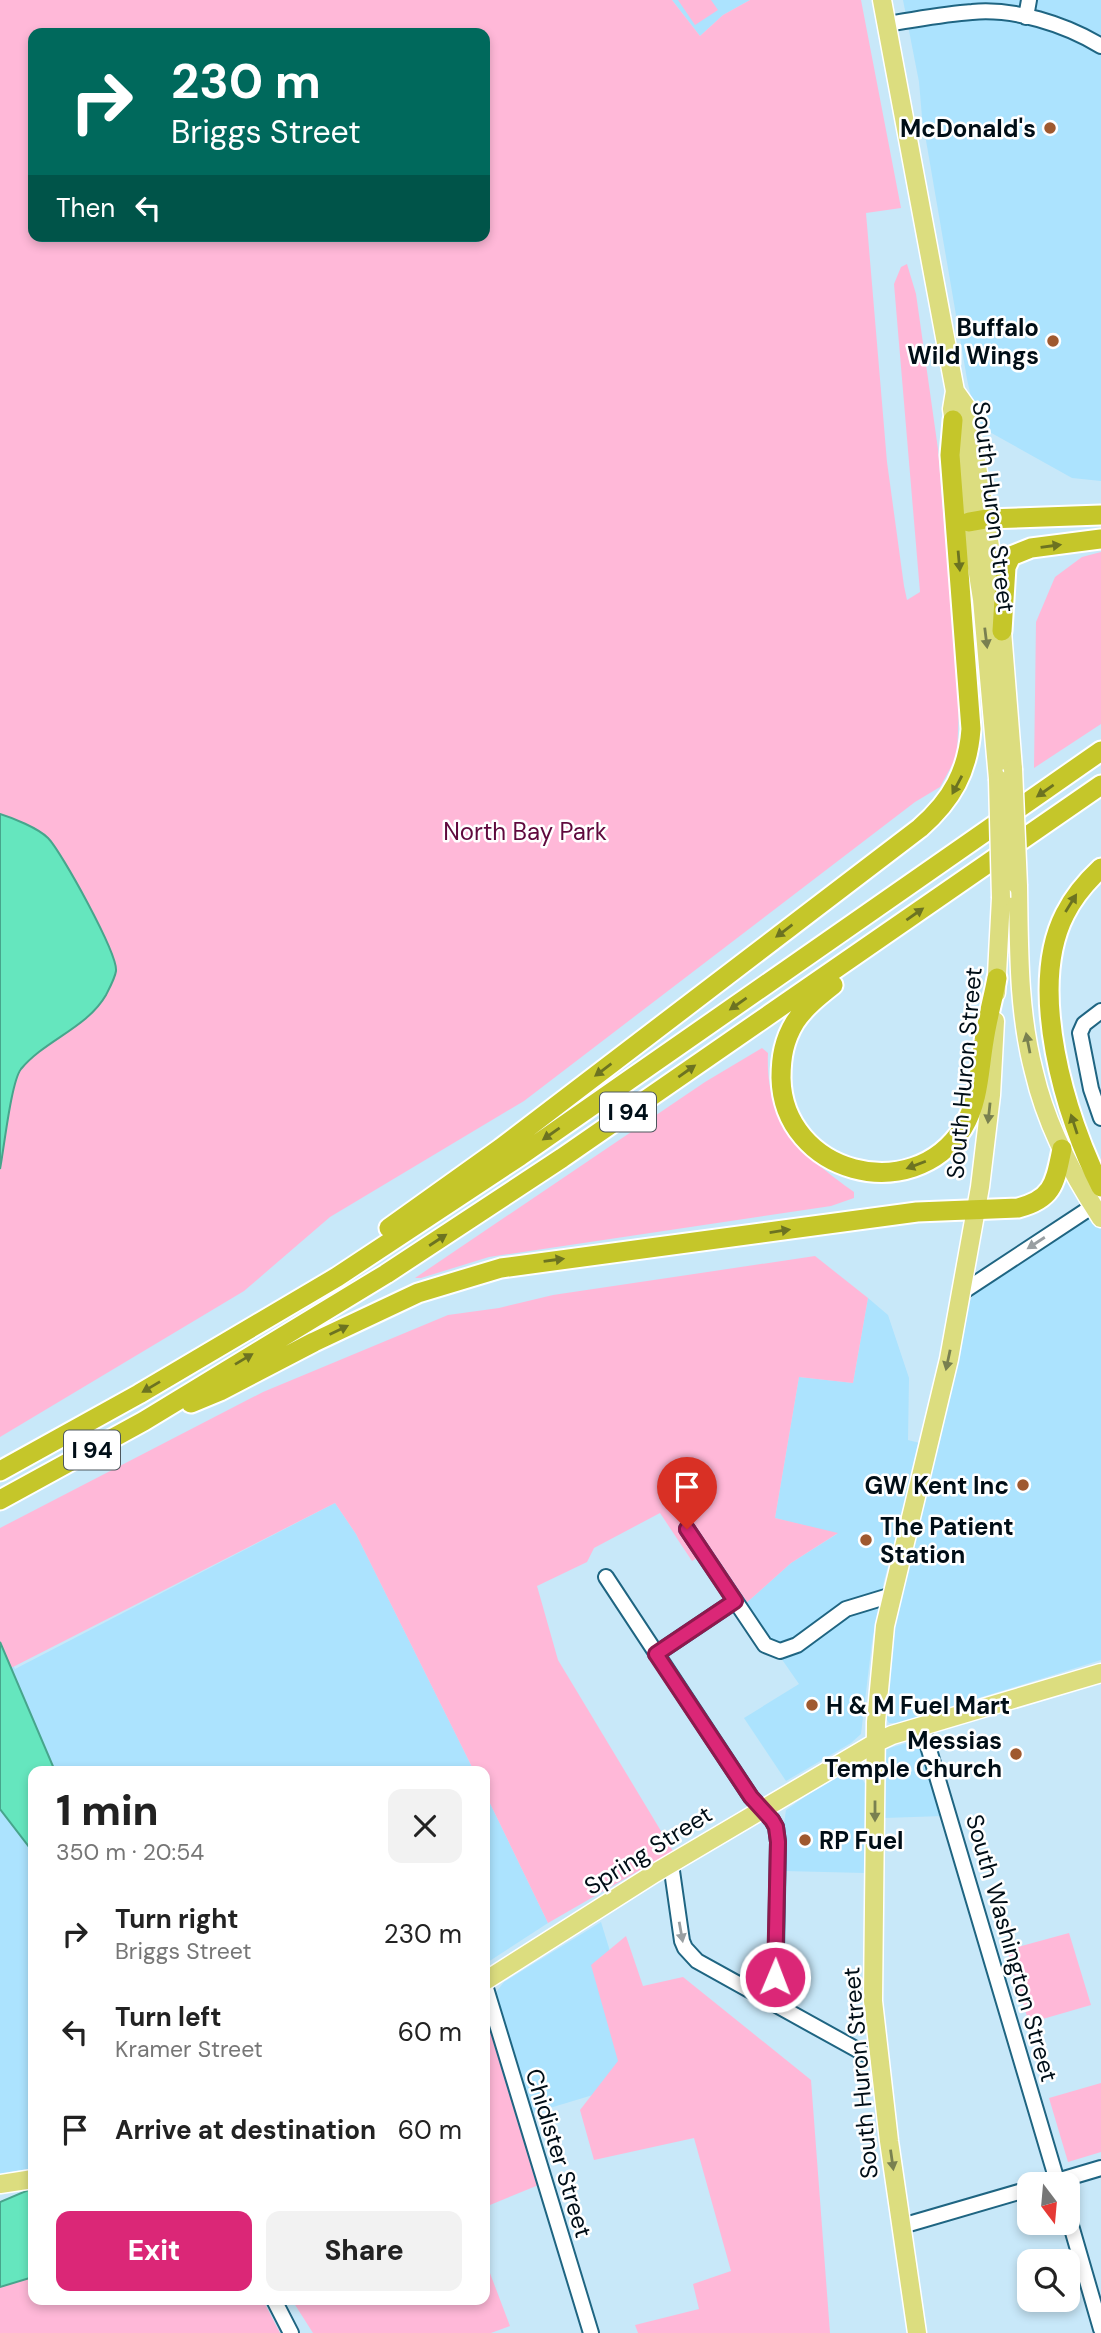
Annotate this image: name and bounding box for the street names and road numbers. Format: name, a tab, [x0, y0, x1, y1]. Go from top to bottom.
street label: South Huron Street	[966, 400, 1022, 614]
street label: South Huron Street	[939, 966, 989, 1180]
road number: I 94	[600, 1092, 656, 1132]
road number: I 94	[64, 1430, 120, 1470]
street label: Spring Street	[578, 1798, 718, 1902]
street label: South Washington Street	[959, 1811, 1065, 2085]
street label: South Huron Street	[835, 1966, 885, 2180]
street label: Chidister Street	[519, 2065, 599, 2241]

